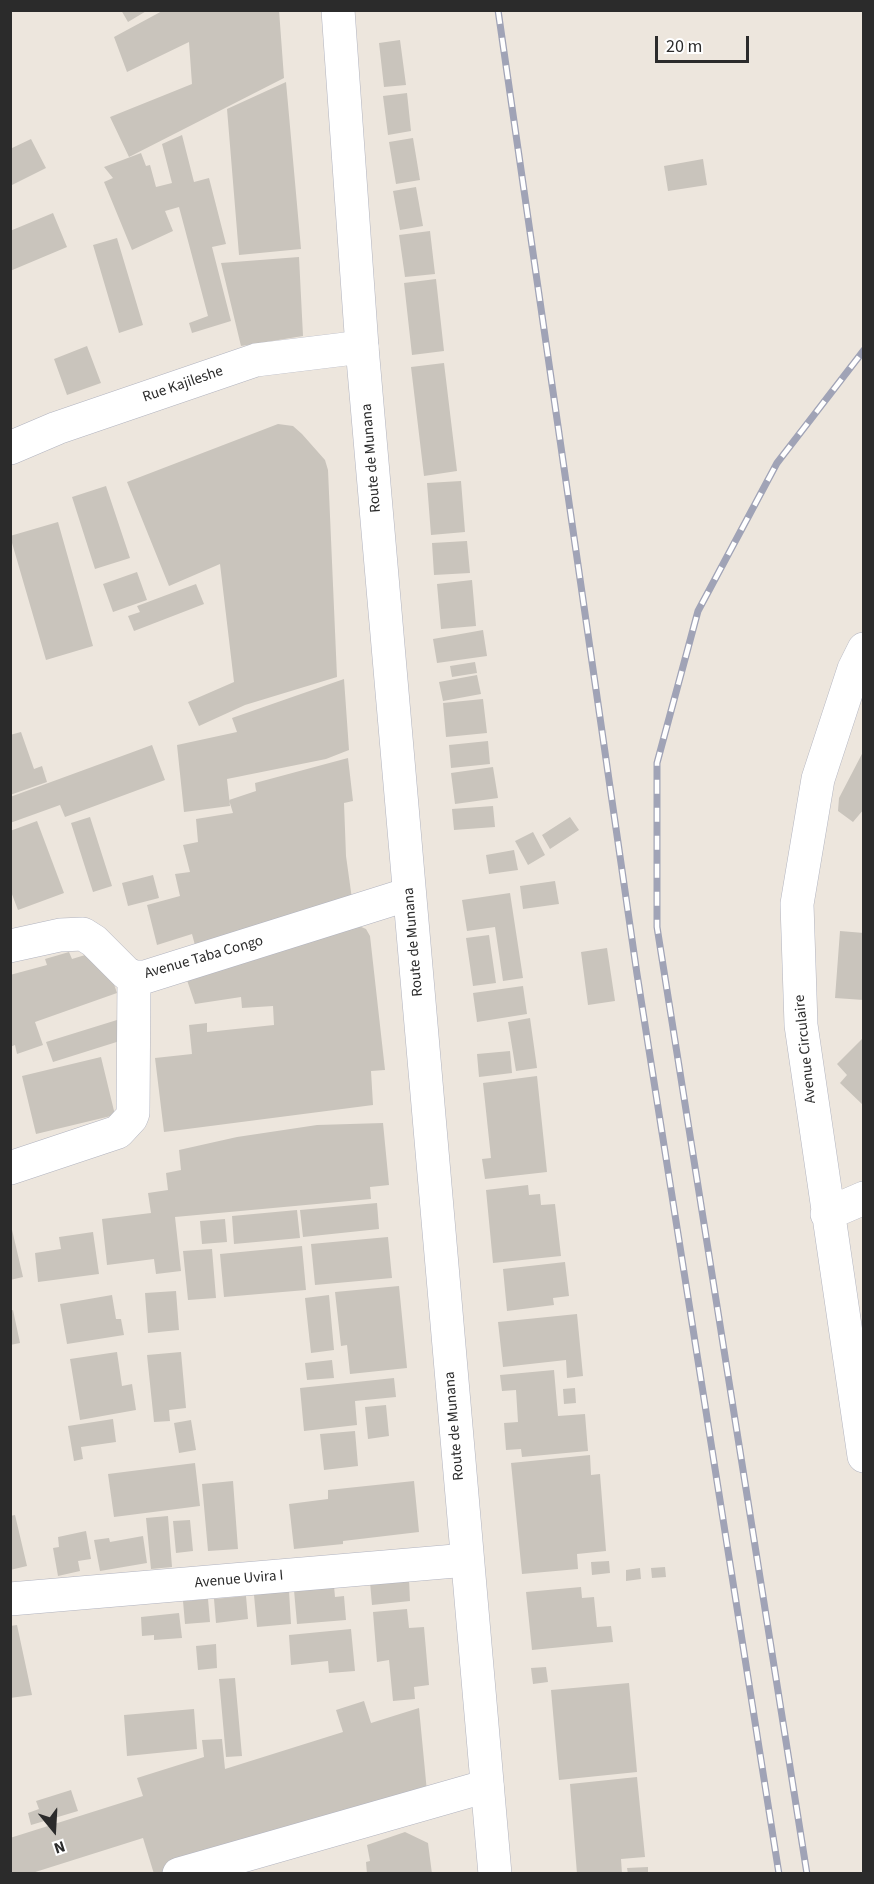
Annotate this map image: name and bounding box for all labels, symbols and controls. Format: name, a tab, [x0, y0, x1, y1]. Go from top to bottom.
scale bar	[658, 24, 752, 62]
text: 20 m	[666, 34, 702, 59]
street label: Rue Kajileshe	[140, 363, 226, 407]
street label: Route de Munana	[358, 403, 386, 513]
street label: Route de Munana	[400, 887, 428, 997]
street label: Avenue Taba Congo	[143, 932, 265, 984]
street label: Avenue Circulaire	[791, 994, 821, 1104]
street label: Route de Munana	[441, 1371, 469, 1481]
street label: Avenue Uvira I	[194, 1567, 284, 1593]
north arrow	[24, 1800, 84, 1860]
text: N	[51, 1835, 68, 1859]

